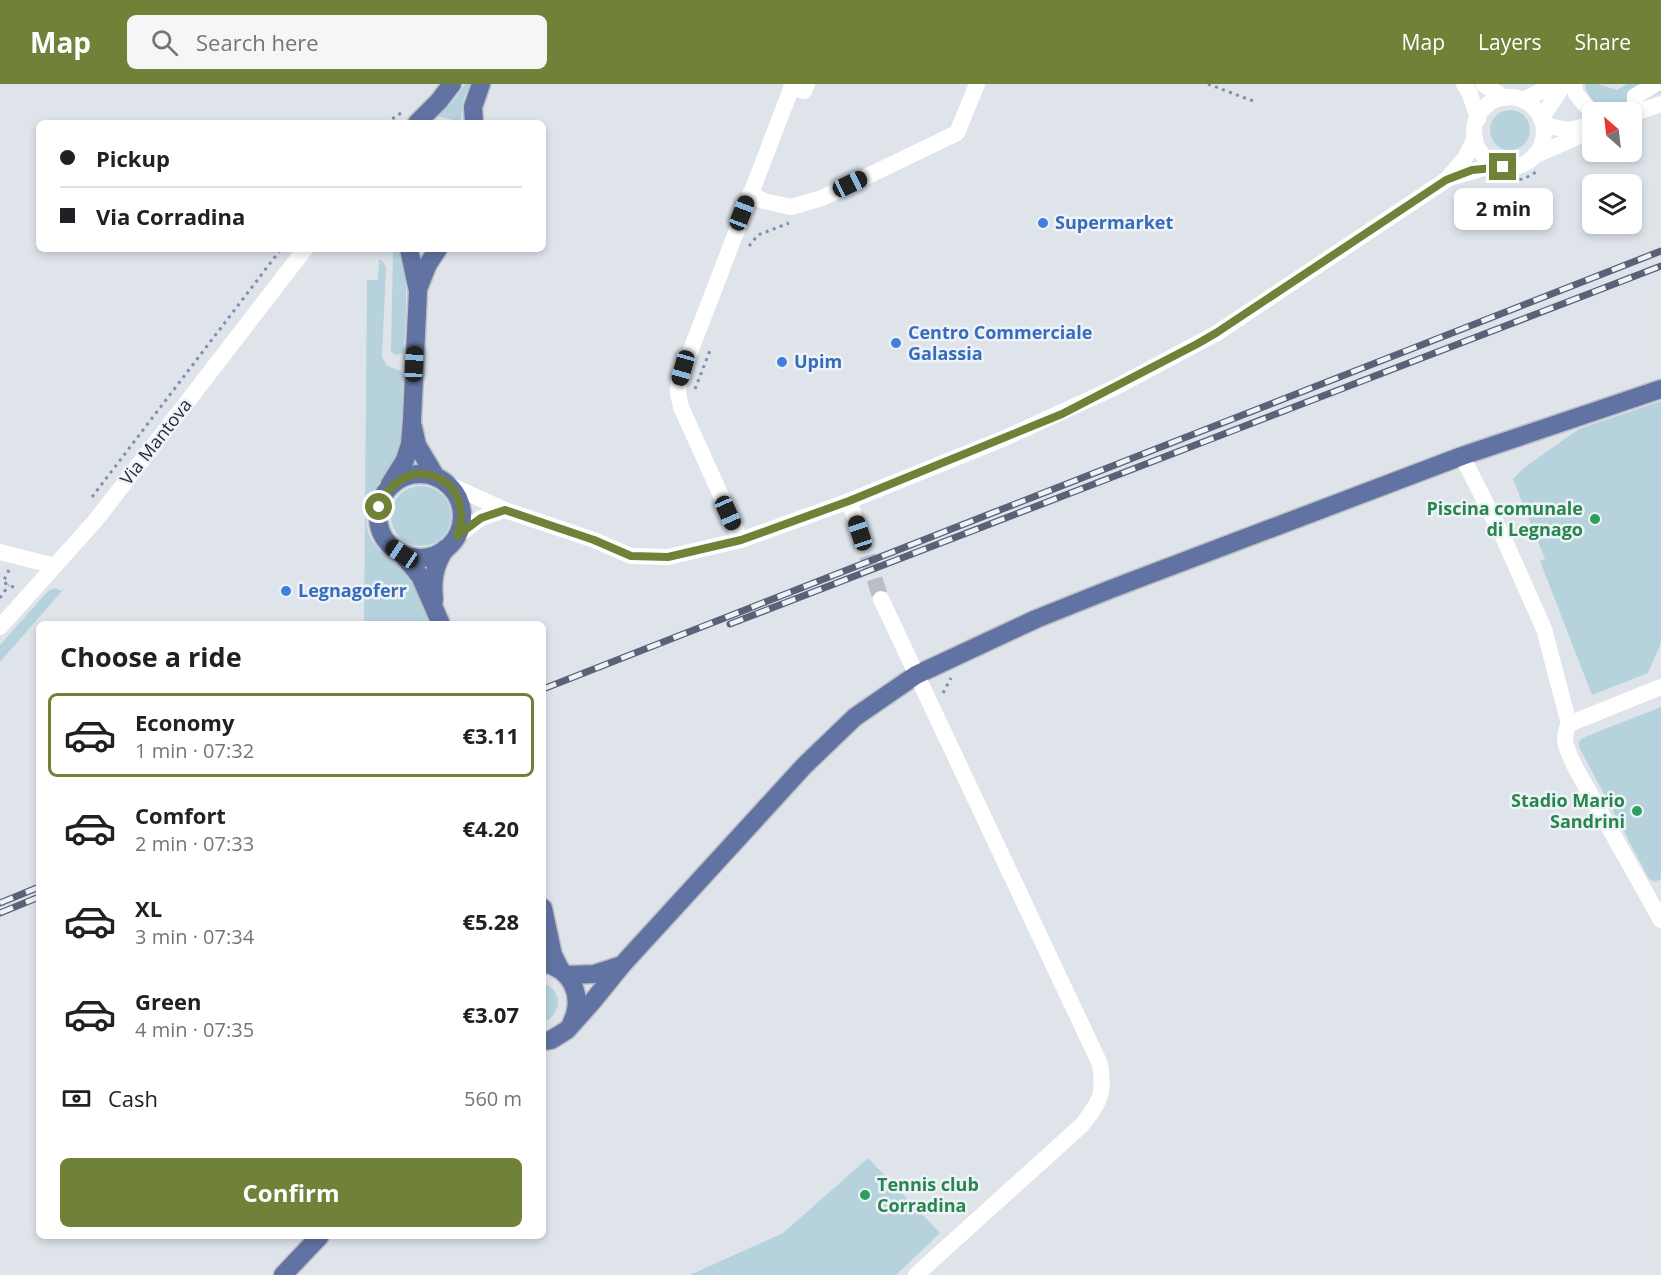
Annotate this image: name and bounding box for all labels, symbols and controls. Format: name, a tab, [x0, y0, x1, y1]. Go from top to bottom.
search box	[127, 15, 547, 69]
text: Map	[30, 23, 91, 61]
icon: search	[148, 26, 181, 59]
text: Search here	[196, 27, 319, 57]
text: Map	[1402, 28, 1445, 56]
text: Layers	[1478, 28, 1542, 56]
text: Share	[1575, 28, 1631, 56]
north arrow	[1582, 102, 1642, 162]
map controls	[1582, 102, 1642, 234]
text: Pickup	[96, 143, 170, 173]
route end	[1489, 153, 1516, 180]
car	[830, 168, 870, 200]
button: layers	[1582, 174, 1642, 234]
callout: 2 min	[1454, 188, 1552, 230]
car	[727, 193, 757, 233]
text: 2 min	[1476, 195, 1531, 222]
text: Via Corradina	[96, 201, 245, 231]
place label: Supermarket	[1055, 210, 1173, 234]
marker: Supermarket	[1036, 216, 1050, 230]
place label: Centro Commerciale Galassia	[908, 320, 1092, 365]
marker: Centro Commerciale Galassia	[889, 336, 903, 350]
car	[404, 346, 424, 382]
car	[669, 348, 697, 388]
place label: Upim	[794, 349, 842, 373]
marker: Upim	[775, 355, 789, 369]
street label: Via Mantova	[114, 393, 197, 490]
route start	[365, 493, 392, 520]
car	[712, 493, 744, 533]
place label: Piscina comunale di Legnago	[1426, 496, 1583, 541]
marker: Piscina comunale di Legnago	[1588, 512, 1602, 526]
car	[846, 513, 874, 553]
car	[382, 536, 422, 572]
place label: Legnagoferr	[298, 578, 407, 602]
marker: Legnagoferr	[279, 584, 293, 598]
text: Choose a ride	[60, 638, 242, 675]
text: Economy	[135, 707, 234, 737]
icon: car	[63, 708, 117, 762]
text: €3.11	[462, 720, 519, 750]
text: 1 min · 07:32	[135, 737, 254, 764]
place label: Stadio Mario Sandrini	[1511, 788, 1625, 833]
text: Comfort	[135, 800, 226, 830]
icon: car	[63, 801, 117, 855]
marker: Stadio Mario Sandrini	[1630, 804, 1644, 818]
text: €4.20	[462, 813, 519, 843]
text: 2 min · 07:33	[135, 830, 254, 857]
text: XL	[135, 893, 162, 923]
icon: car	[63, 894, 117, 948]
text: €5.28	[462, 906, 519, 936]
text: 3 min · 07:34	[135, 923, 254, 950]
text: Green	[135, 986, 201, 1016]
icon: car	[63, 987, 117, 1041]
text: €3.07	[462, 999, 519, 1029]
text: 4 min · 07:35	[135, 1016, 254, 1043]
icon: cash	[60, 1082, 93, 1115]
text: Cash	[108, 1083, 158, 1113]
text: 560 m	[464, 1085, 522, 1112]
button: Confirm	[60, 1158, 522, 1227]
place label: Tennis club Corradina	[877, 1172, 979, 1217]
marker: Tennis club Corradina	[858, 1188, 872, 1202]

